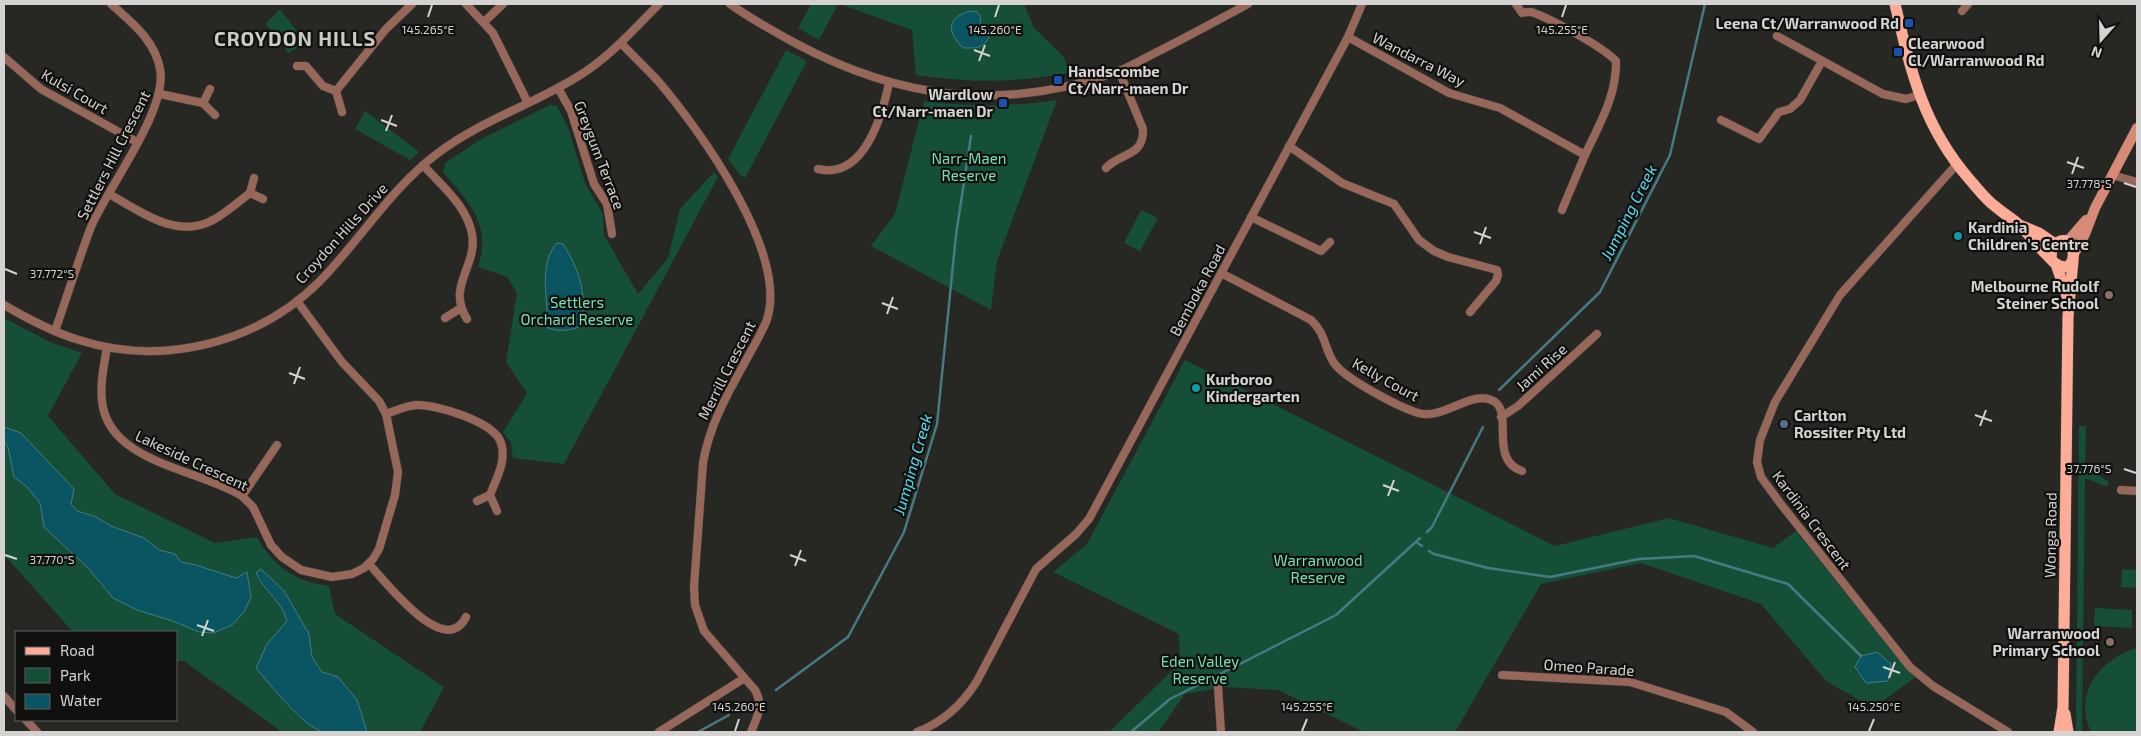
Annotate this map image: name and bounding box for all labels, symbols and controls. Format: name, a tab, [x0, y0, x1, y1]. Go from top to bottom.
place label: Leena Ct/Warranwood Rd	[1716, 14, 1899, 32]
north arrow	[2076, 15, 2126, 65]
marker: Leena Ct/Warranwood Rd	[1903, 17, 1915, 29]
text: 145.265°E	[402, 22, 455, 36]
text: 145.260°E	[968, 22, 1022, 36]
text: 145.255°E	[1536, 22, 1588, 36]
district label: CROYDON HILLS	[214, 26, 376, 50]
street label: Wandarra Way	[1370, 28, 1468, 90]
place label: Clearwood Cl/Warranwood Rd	[1908, 34, 2045, 69]
text: N	[2089, 43, 2104, 62]
marker: Clearwood Cl/Warranwood Rd	[1892, 46, 1904, 58]
place label: Handscombe Ct/Narr-maen Dr	[1068, 62, 1189, 97]
street label: Kulsi Court	[39, 65, 112, 117]
marker: Handscombe Ct/Narr-maen Dr	[1052, 74, 1064, 86]
place label: Wardlow Ct/Narr-maen Dr	[873, 85, 994, 120]
street label: Settlers Hill Crescent	[73, 87, 154, 223]
marker: Wardlow Ct/Narr-maen Dr	[997, 97, 1009, 109]
street label: Greygum Terrace	[571, 98, 629, 212]
park label: Narr-Maen Reserve	[931, 149, 1007, 184]
water label: Jumping Creek	[1595, 161, 1660, 264]
text: 37.778°S	[2066, 176, 2112, 190]
street label: Croydon Hills Drive	[291, 179, 391, 287]
place label: Kardinia Children's Centre	[1968, 218, 2089, 253]
marker: Kardinia Children's Centre	[1952, 230, 1964, 242]
street label: Bemboka Road	[1165, 241, 1229, 339]
text: 37.772°S	[30, 266, 75, 280]
place label: Melbourne Rudolf Steiner School	[1971, 277, 2100, 312]
marker: Melbourne Rudolf Steiner School	[2103, 289, 2115, 301]
park label: Settlers Orchard Reserve	[521, 293, 633, 328]
street label: Merrill Crescent	[693, 317, 759, 422]
street label: Jami Rise	[1512, 339, 1570, 395]
street label: Kelly Court	[1349, 353, 1423, 405]
place label: Kurboroo Kindergarten	[1206, 370, 1300, 405]
marker: Kurboroo Kindergarten	[1190, 382, 1202, 394]
place label: Carlton Rossiter Pty Ltd	[1794, 406, 1906, 442]
water label: Jumping Creek	[888, 411, 936, 518]
marker: Carlton Rossiter Pty Ltd	[1778, 418, 1790, 430]
street label: Lakeside Crescent	[133, 426, 252, 494]
text: 37.776°S	[2067, 461, 2112, 475]
street label: Kardinia Crescent	[1769, 467, 1855, 573]
street label: Wonga Road	[2040, 492, 2060, 578]
park label: Warranwood Reserve	[1273, 551, 1363, 586]
text: 37.770°S	[29, 552, 75, 566]
place label: Warranwood Primary School	[1993, 624, 2100, 660]
legend	[15, 631, 178, 721]
marker: Warranwood Primary School	[2104, 636, 2116, 648]
text: Road	[60, 641, 95, 659]
park label: Eden Valley Reserve	[1161, 652, 1239, 687]
street label: Omeo Parade	[1543, 655, 1635, 679]
text: Park	[60, 666, 91, 684]
text: Water	[60, 691, 102, 709]
text: 145.260°E	[712, 699, 766, 713]
text: 145.255°E	[1281, 699, 1333, 713]
text: 145.250°E	[1848, 699, 1901, 713]

